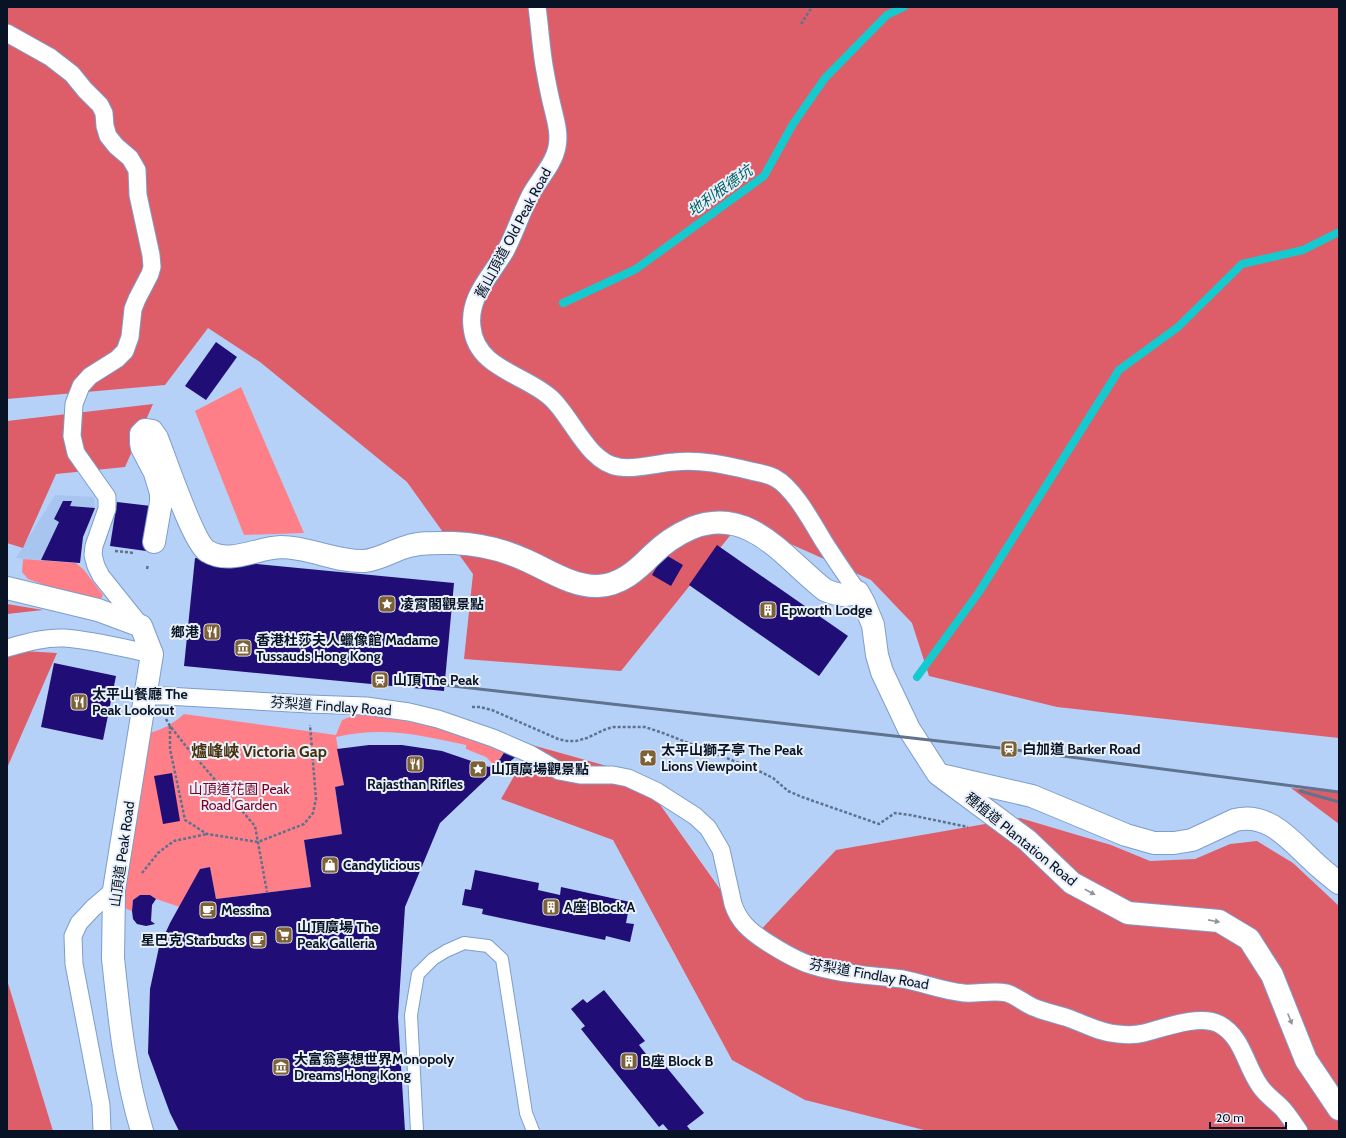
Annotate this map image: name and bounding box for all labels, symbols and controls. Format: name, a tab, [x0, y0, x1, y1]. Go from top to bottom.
water label: 地利根德坑	[684, 161, 757, 220]
street label: 舊山頂道 Old Peak Road	[471, 165, 555, 301]
place icon: 凌霄閣觀景點	[377, 594, 397, 614]
place label: 凌霄閣觀景點	[400, 595, 484, 613]
building icon: Epworth Lodge	[758, 600, 778, 620]
place label: Epworth Lodge	[781, 601, 872, 619]
restaurant icon: 鄉港	[202, 622, 222, 642]
place label: 鄉港	[171, 623, 199, 641]
place label: 香港杜莎夫人蠟像館 Madame Tussauds Hong Kong	[256, 631, 438, 665]
museum icon: 香港杜莎夫人蠟像館 Madame Tussauds Hong Kong	[233, 638, 253, 658]
station icon: 山頂 The Peak	[370, 670, 390, 690]
place label: 山頂 The Peak	[393, 671, 479, 689]
place label: 太平山餐廳 The Peak Lookout	[92, 685, 188, 719]
restaurant icon: 太平山餐廳 The Peak Lookout	[69, 692, 89, 712]
street label: 芬梨道 Findlay Road	[270, 693, 392, 719]
station icon: 白加道 Barker Road	[999, 739, 1019, 759]
place label: 白加道 Barker Road	[1022, 740, 1140, 758]
place label: 太平山獅子亭 The Peak Lions Viewpoint	[661, 741, 803, 775]
district label: 爐峰峽 Victoria Gap	[191, 742, 327, 761]
place icon: 太平山獅子亭 The Peak Lions Viewpoint	[638, 748, 658, 768]
restaurant icon: Rajasthan Rifles	[405, 754, 425, 774]
place icon: 山頂廣場觀景點	[468, 759, 488, 779]
place label: 山頂廣場觀景點	[491, 760, 589, 778]
place label: Rajasthan Rifles	[367, 775, 463, 793]
park label: 山頂道花園 Peak Road Garden	[188, 780, 290, 814]
street label: 種植道 Plantation Road	[961, 788, 1081, 890]
street label: 山頂道 Peak Road	[106, 800, 138, 908]
shop icon: Candylicious	[320, 855, 340, 875]
place label: Candylicious	[343, 856, 420, 874]
one-way arrow	[1084, 889, 1096, 896]
building icon: A座 Block A	[541, 897, 561, 917]
place label: A座 Block A	[564, 898, 635, 916]
cafe icon: Messina	[198, 900, 218, 920]
place label: Messina	[221, 901, 270, 919]
place label: 山頂廣場 The Peak Galleria	[297, 918, 379, 952]
one-way arrow	[1208, 918, 1221, 924]
supermarket icon: 山頂廣場 The Peak Galleria	[274, 925, 294, 945]
cafe icon: 星巴克 Starbucks	[248, 930, 268, 950]
place label: 星巴克 Starbucks	[141, 931, 245, 949]
street label: 芬梨道 Findlay Road	[808, 955, 930, 993]
one-way arrow	[1287, 1014, 1293, 1026]
place label: 大富翁夢想世界Monopoly Dreams Hong Kong	[294, 1050, 455, 1084]
building icon: B座 Block B	[619, 1051, 639, 1071]
place label: B座 Block B	[642, 1052, 713, 1070]
museum icon: 大富翁夢想世界Monopoly Dreams Hong Kong	[271, 1057, 291, 1077]
scale bar	[1210, 1104, 1286, 1130]
text: 20 m	[1216, 1110, 1244, 1125]

